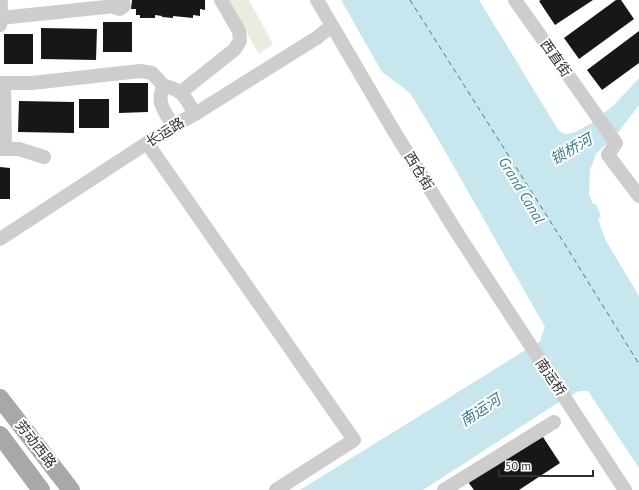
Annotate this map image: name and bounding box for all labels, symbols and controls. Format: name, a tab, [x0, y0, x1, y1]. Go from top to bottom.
street label: 西直街	[537, 36, 575, 80]
street label: 长运路	[142, 113, 188, 151]
water label: 锁桥河	[547, 128, 598, 168]
street label: 西仓街	[400, 148, 438, 194]
water label: Grand Canal	[495, 153, 549, 227]
street label: 南运桥	[532, 355, 570, 399]
water label: 南运河	[456, 388, 507, 430]
street label: 劳动西路	[12, 416, 60, 472]
scale bar	[499, 452, 593, 478]
text: 50 m	[505, 458, 531, 473]

